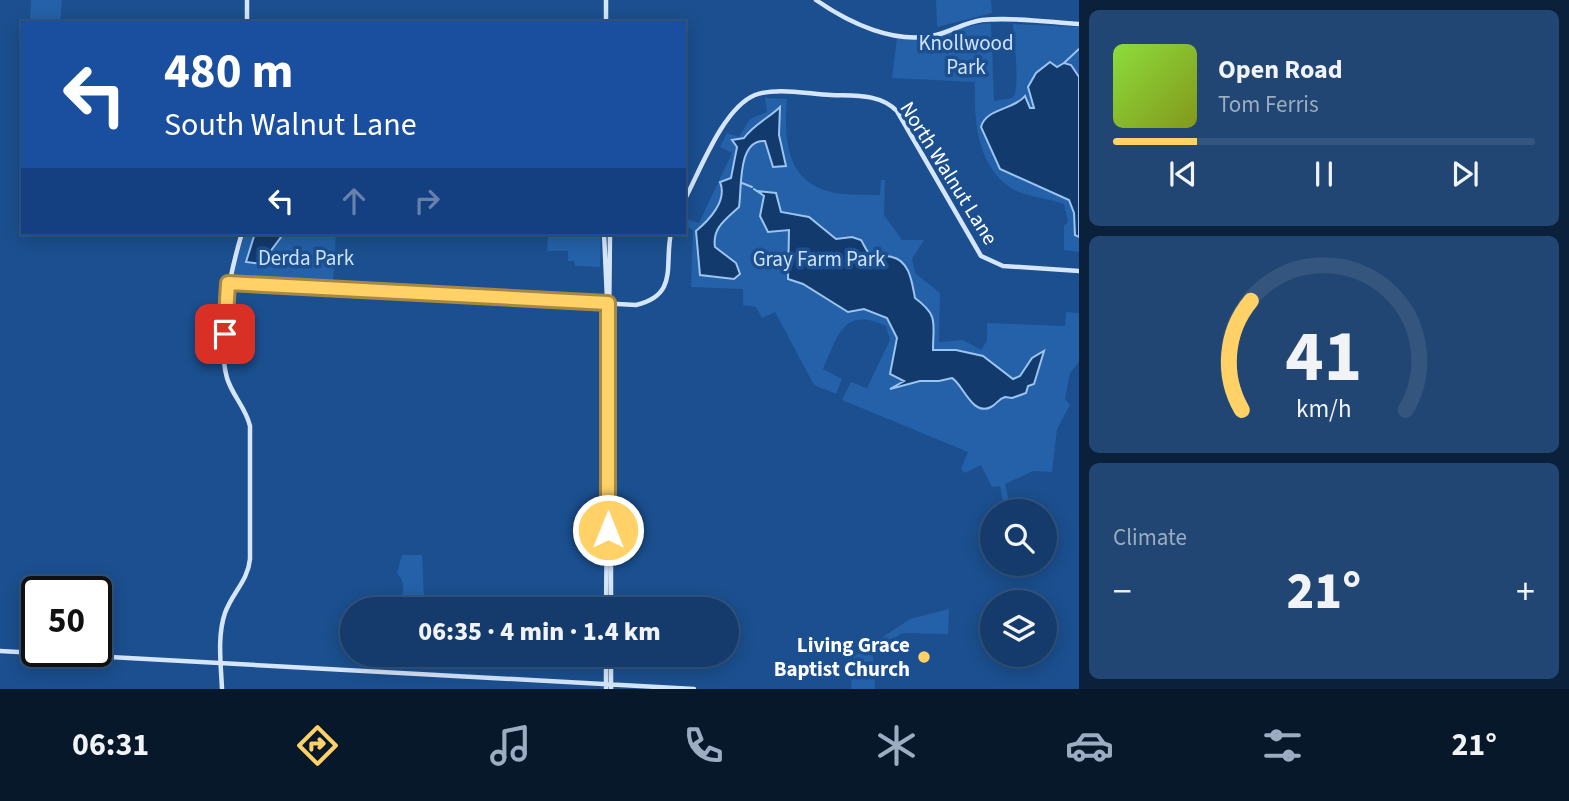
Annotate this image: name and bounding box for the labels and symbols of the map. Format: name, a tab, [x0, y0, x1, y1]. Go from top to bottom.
park label: Knollwood Park	[918, 28, 1014, 82]
street label: North Walnut Lane	[893, 96, 1005, 250]
park label: Derda Park	[258, 243, 355, 273]
park label: Gray Farm Park	[753, 244, 886, 274]
pin	[195, 304, 255, 364]
position arrow	[571, 493, 645, 567]
speed limit sign: 50	[21, 576, 112, 667]
place label: Living Grace Baptist Church	[774, 630, 910, 684]
marker: Living Grace Baptist Church	[916, 649, 932, 665]

